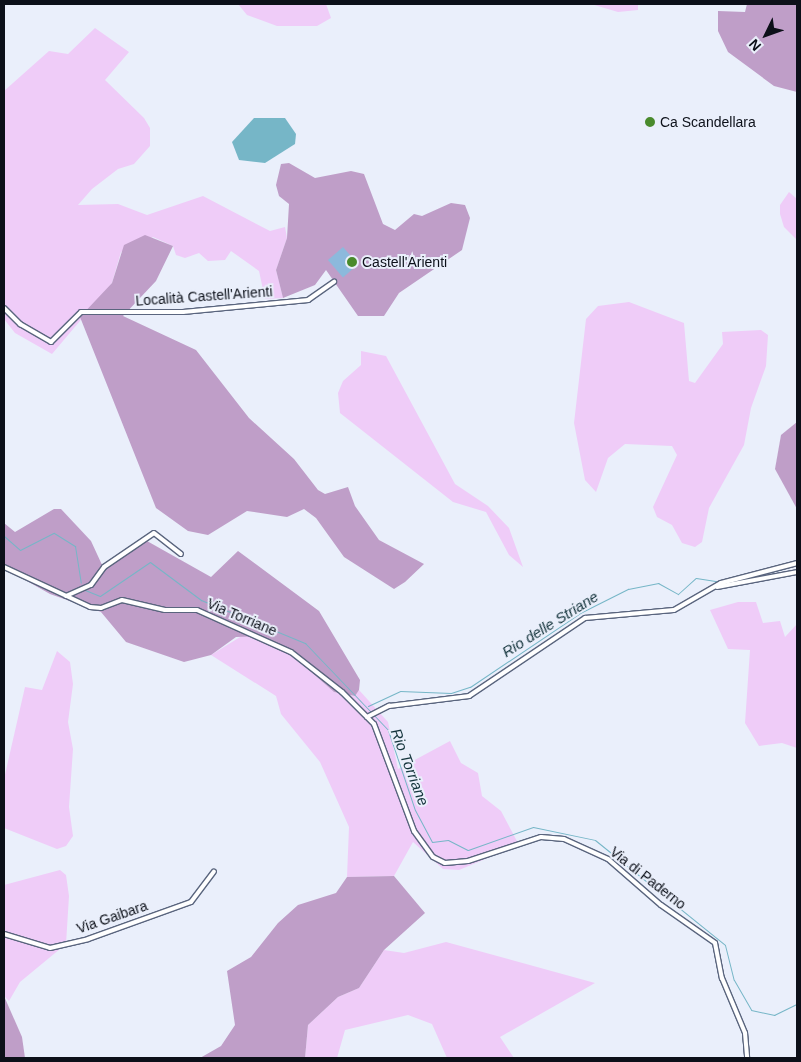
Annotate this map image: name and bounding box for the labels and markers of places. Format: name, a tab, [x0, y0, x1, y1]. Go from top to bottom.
place label: Ca Scandellara	[660, 114, 756, 130]
marker: Ca Scandellara	[644, 116, 656, 128]
place label: Castell'Arienti	[362, 254, 447, 270]
marker: Castell'Arienti	[346, 256, 358, 268]

